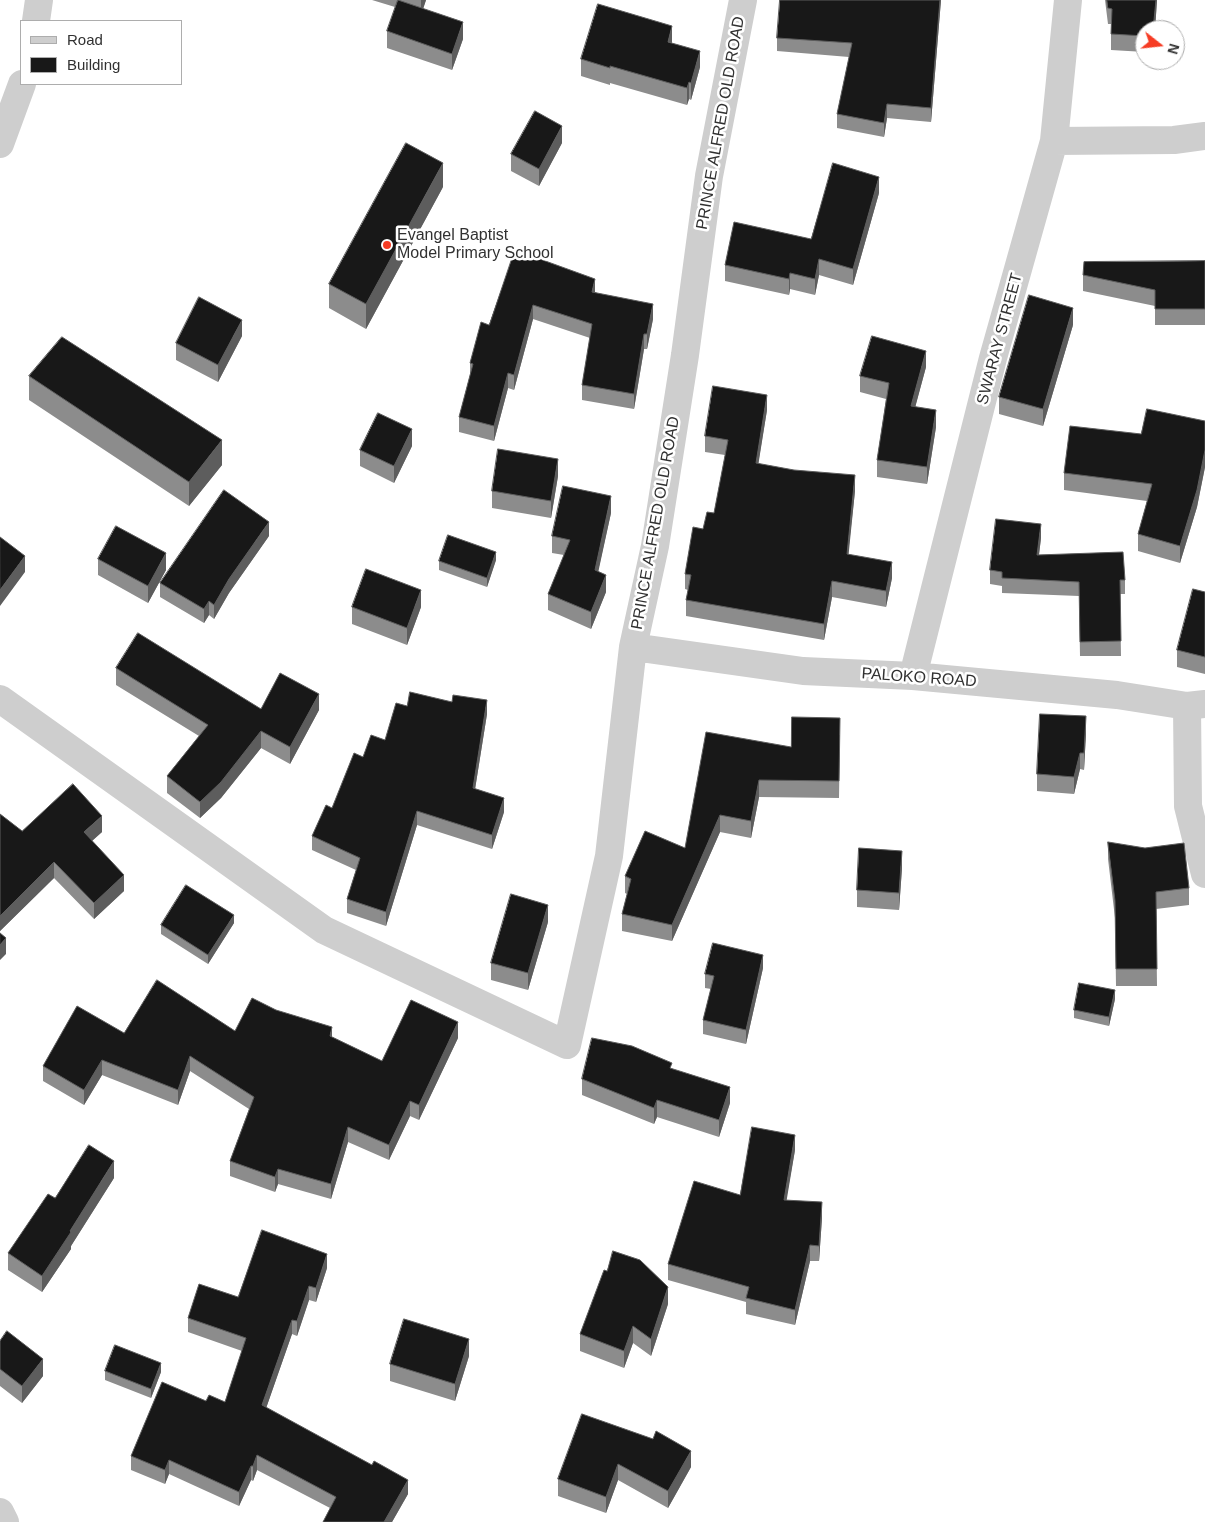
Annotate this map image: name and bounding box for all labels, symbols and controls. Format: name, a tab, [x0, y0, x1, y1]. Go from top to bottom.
street label: PRINCE ALFRED OLD ROAD	[693, 15, 749, 231]
legend	[20, 20, 182, 85]
north arrow	[1135, 20, 1185, 70]
text: Road	[67, 31, 103, 48]
text: N	[1164, 42, 1183, 56]
text: Building	[67, 56, 120, 73]
place label: Evangel Baptist Model Primary School	[397, 226, 554, 264]
marker: Evangel Baptist Model Primary School	[381, 239, 393, 251]
street label: SWARAY STREET	[973, 271, 1027, 407]
street label: PRINCE ALFRED OLD ROAD	[628, 415, 684, 631]
street label: PALOKO ROAD	[861, 664, 977, 692]

